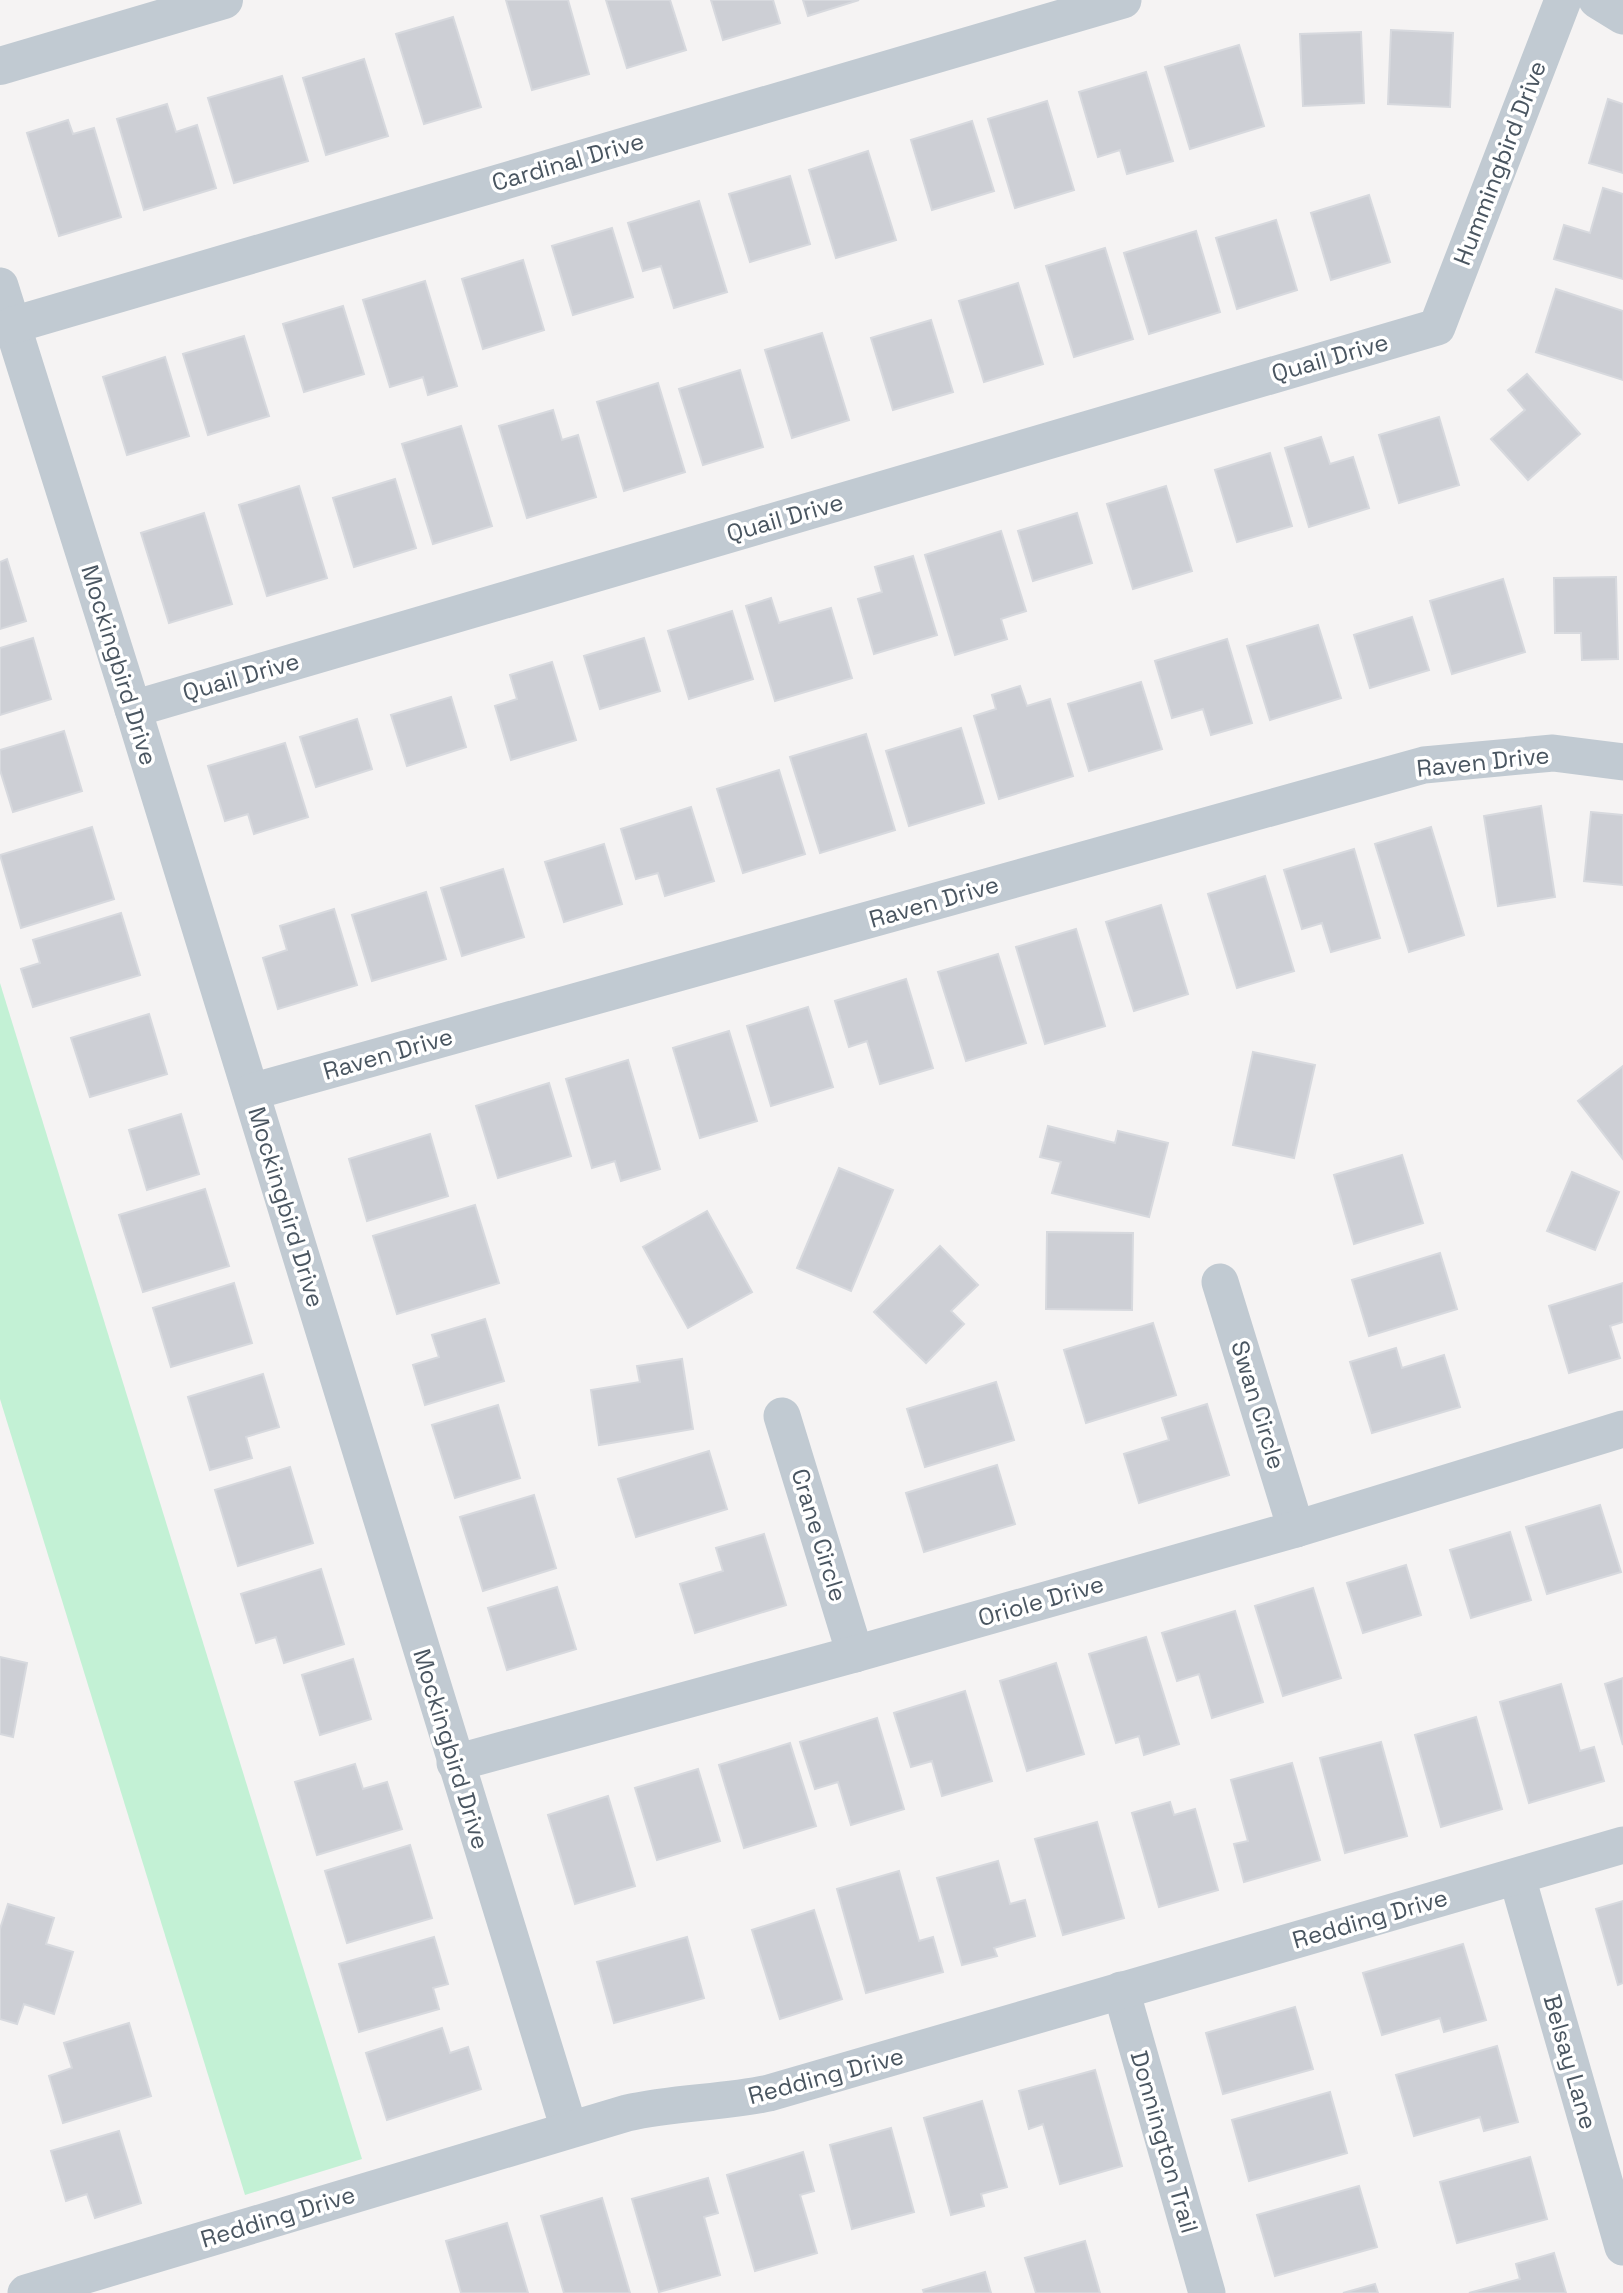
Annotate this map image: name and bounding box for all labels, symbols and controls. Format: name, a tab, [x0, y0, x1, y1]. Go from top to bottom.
street label: Hummingbird Drive	[1446, 56, 1553, 270]
street label: Cardinal Drive	[488, 125, 648, 198]
street label: Quail Drive	[1268, 326, 1392, 389]
street label: Quail Drive	[723, 486, 847, 549]
street label: Mockingbird Drive	[74, 561, 165, 769]
street label: Quail Drive	[179, 645, 303, 708]
street label: Raven Drive	[1415, 739, 1551, 784]
street label: Raven Drive	[866, 868, 1002, 935]
street label: Raven Drive	[320, 1020, 456, 1087]
street label: Mockingbird Drive	[241, 1103, 332, 1311]
street label: Swan Circle	[1224, 1337, 1293, 1473]
street label: Crane Circle	[785, 1465, 854, 1605]
street label: Oriole Drive	[974, 1568, 1107, 1633]
street label: Mockingbird Drive	[406, 1645, 497, 1853]
street label: Redding Drive	[1289, 1882, 1451, 1955]
street label: Belsay Lane	[1536, 1991, 1604, 2133]
street label: Redding Drive	[745, 2040, 907, 2111]
street label: Donnington Trail	[1124, 2047, 1205, 2237]
street label: Redding Drive	[197, 2178, 359, 2255]

